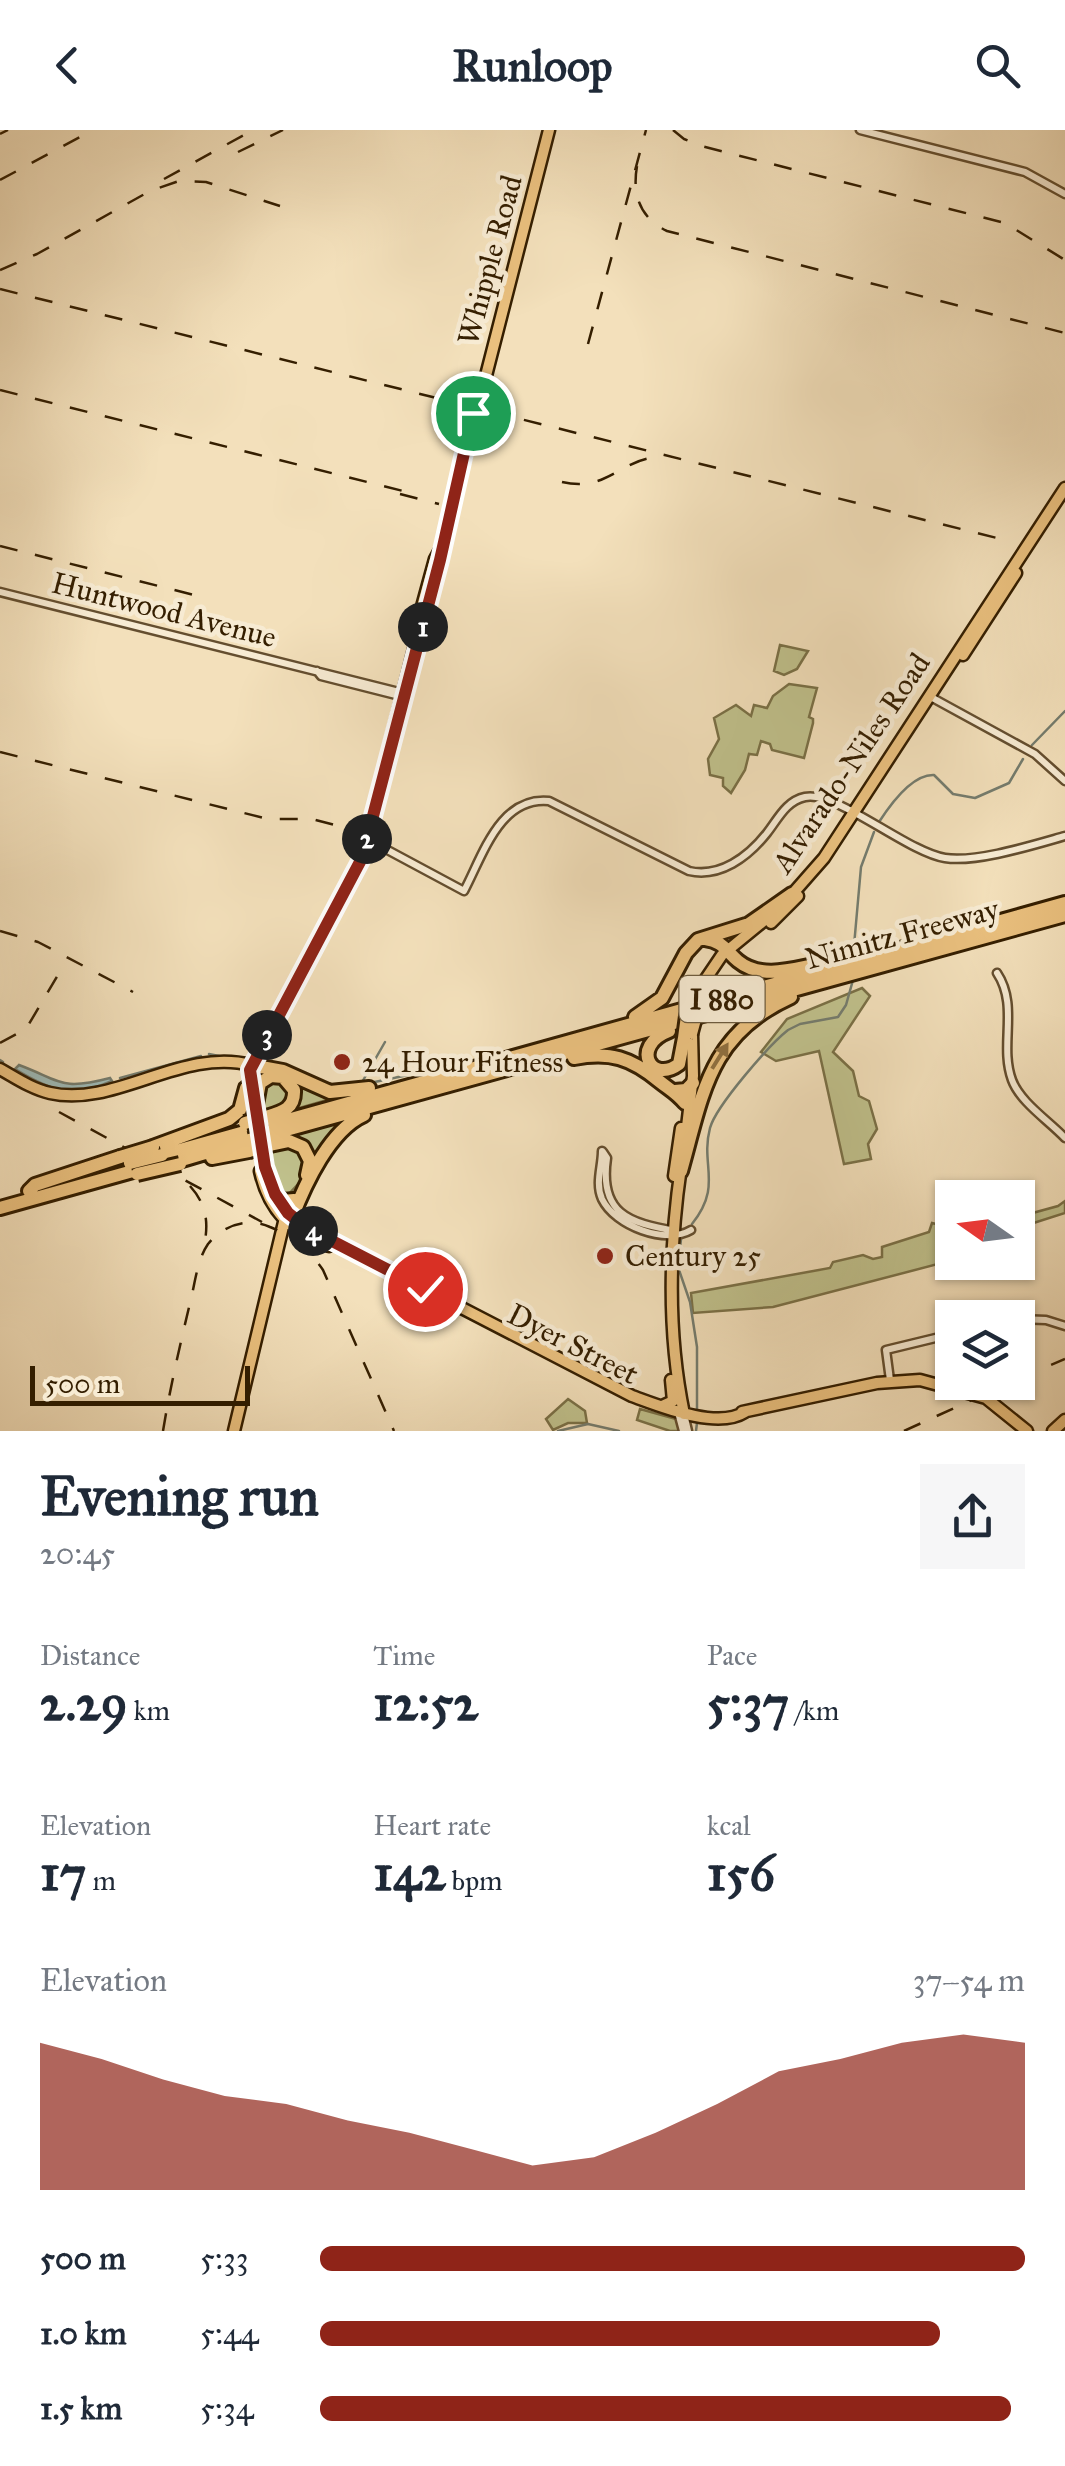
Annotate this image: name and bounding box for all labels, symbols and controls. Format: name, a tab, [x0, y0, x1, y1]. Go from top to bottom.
icon: back	[40, 38, 95, 93]
text: Runloop	[452, 38, 613, 93]
icon: search	[970, 38, 1025, 93]
street label: Whipple Road	[450, 171, 530, 349]
pin	[431, 371, 516, 456]
icon: arrive	[446, 386, 501, 441]
street label: Huntwood Avenue	[48, 565, 280, 655]
pin: 1	[398, 602, 448, 652]
text: 1	[417, 609, 429, 644]
street label: Alvarado-Niles Road	[763, 646, 938, 881]
pin: 2	[342, 814, 392, 864]
text: 2	[360, 821, 374, 856]
street label: Nimitz Freeway	[801, 891, 1004, 977]
road number: I 880	[680, 976, 764, 1022]
pin: 3	[242, 1010, 292, 1060]
text: 3	[261, 1017, 273, 1052]
one-way arrow	[710, 1042, 728, 1070]
place label: 24 Hour Fitness	[362, 1044, 564, 1080]
marker: 24 Hour Fitness	[331, 1051, 353, 1073]
north arrow	[935, 1180, 1035, 1280]
map controls	[935, 1180, 1035, 1400]
pin: 4	[288, 1206, 338, 1256]
text: 4	[305, 1213, 321, 1248]
place label: Century 25	[625, 1238, 761, 1274]
marker: Century 25	[594, 1245, 616, 1267]
pin	[383, 1247, 468, 1332]
icon: check	[398, 1262, 453, 1317]
street label: Dyer Street	[501, 1296, 645, 1392]
button: layers	[935, 1300, 1035, 1400]
scale bar	[30, 1361, 250, 1406]
text: 500 m	[45, 1366, 120, 1401]
text: Evening run	[40, 1463, 319, 1530]
button: share	[920, 1464, 1025, 1569]
text: 20:45	[40, 1534, 115, 1573]
text: Distance	[40, 1638, 140, 1673]
text: Time	[373, 1638, 435, 1673]
text: Pace	[707, 1638, 757, 1673]
text: 2.29	[40, 1673, 128, 1734]
text: 12:52	[373, 1673, 478, 1734]
text: 5:37	[707, 1673, 789, 1734]
text: km	[128, 1693, 170, 1728]
text: /km	[789, 1693, 839, 1728]
text: Elevation	[40, 1808, 151, 1843]
text: Heart rate	[373, 1808, 491, 1843]
text: kcal	[707, 1808, 751, 1843]
text: 17	[40, 1843, 86, 1904]
text: 142	[373, 1843, 446, 1904]
text: 156	[707, 1843, 775, 1904]
text: m	[86, 1863, 116, 1898]
text: bpm	[446, 1863, 503, 1898]
text: Elevation	[40, 1961, 167, 2000]
text: 37–54 m	[913, 1961, 1025, 2000]
text: 500 m	[40, 2239, 126, 2278]
text: 5:33	[200, 2239, 249, 2278]
text: 1.0 km	[40, 2314, 127, 2353]
text: 5:44	[200, 2314, 259, 2353]
text: 1.5 km	[40, 2389, 122, 2428]
text: 5:34	[200, 2389, 254, 2428]

